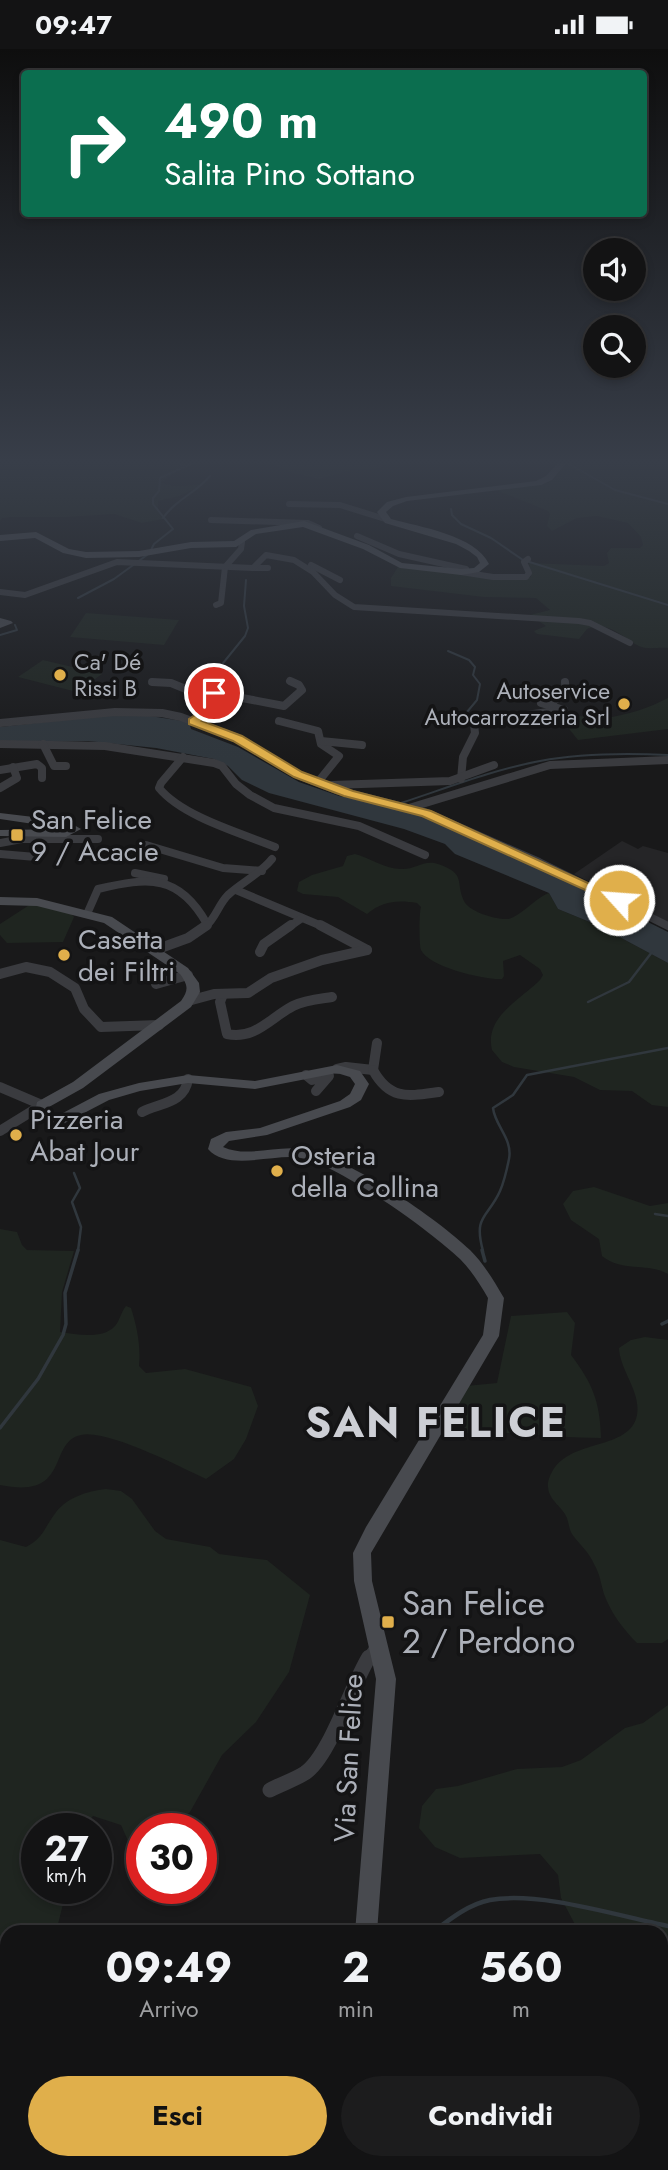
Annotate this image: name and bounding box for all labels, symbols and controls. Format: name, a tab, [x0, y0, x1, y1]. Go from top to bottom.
text: 09:47	[35, 6, 112, 44]
text: 490 m	[164, 86, 318, 156]
icon: right	[49, 98, 140, 189]
text: Salita Pino Sottano	[164, 151, 415, 197]
map controls	[583, 238, 646, 378]
button: sound	[583, 238, 646, 301]
button: search	[583, 315, 646, 378]
place label: Ca' Dé Rissi B	[74, 645, 141, 705]
pin	[184, 663, 244, 723]
marker: Ca' Dé Rissi B	[52, 667, 68, 683]
icon: arrive	[195, 674, 233, 712]
place label: Autoservice Autocarrozzeria Srl	[424, 674, 610, 734]
marker: Autoservice Autocarrozzeria Srl	[616, 696, 632, 712]
place label: San Felice 9 / Acacie	[31, 799, 159, 872]
marker: San Felice 9 / Acacie	[9, 827, 25, 843]
position arrow	[582, 863, 656, 937]
place label: Casetta dei Filtri	[78, 919, 175, 992]
marker: Casetta dei Filtri	[56, 947, 72, 963]
place label: Pizzeria Abat Jour	[30, 1099, 140, 1172]
marker: Pizzeria Abat Jour	[8, 1127, 24, 1143]
place label: Osteria della Collina	[291, 1135, 439, 1208]
marker: Osteria della Collina	[269, 1163, 285, 1179]
district label: SAN FELICE	[305, 1392, 567, 1453]
place label: San Felice 2 / Perdono	[402, 1580, 575, 1665]
marker: San Felice 2 / Perdono	[380, 1614, 396, 1630]
street label: Via San Felice	[324, 1673, 373, 1843]
speed limit sign: 30	[126, 1813, 217, 1904]
text: 27	[44, 1824, 89, 1874]
text: km/h	[46, 1863, 87, 1889]
text: 09:49	[106, 1937, 232, 1998]
text: 2	[342, 1937, 370, 1998]
text: 560	[479, 1937, 562, 1998]
text: Arrivo	[139, 1992, 199, 2026]
text: min	[338, 1992, 374, 2026]
text: m	[512, 1992, 530, 2026]
button: Esci	[28, 2076, 327, 2156]
button: Condividi	[341, 2076, 640, 2156]

